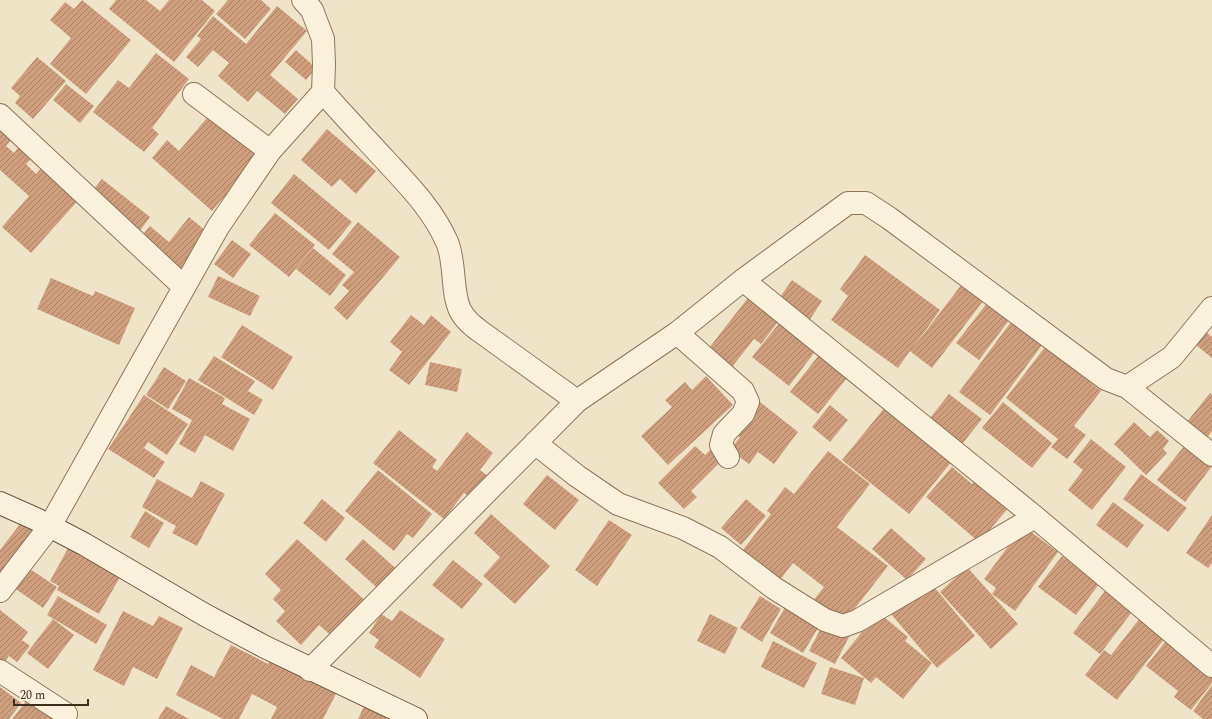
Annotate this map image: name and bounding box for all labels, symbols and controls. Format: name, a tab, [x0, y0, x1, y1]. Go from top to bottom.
scale bar	[14, 681, 88, 707]
text: 20 m	[20, 686, 45, 705]

